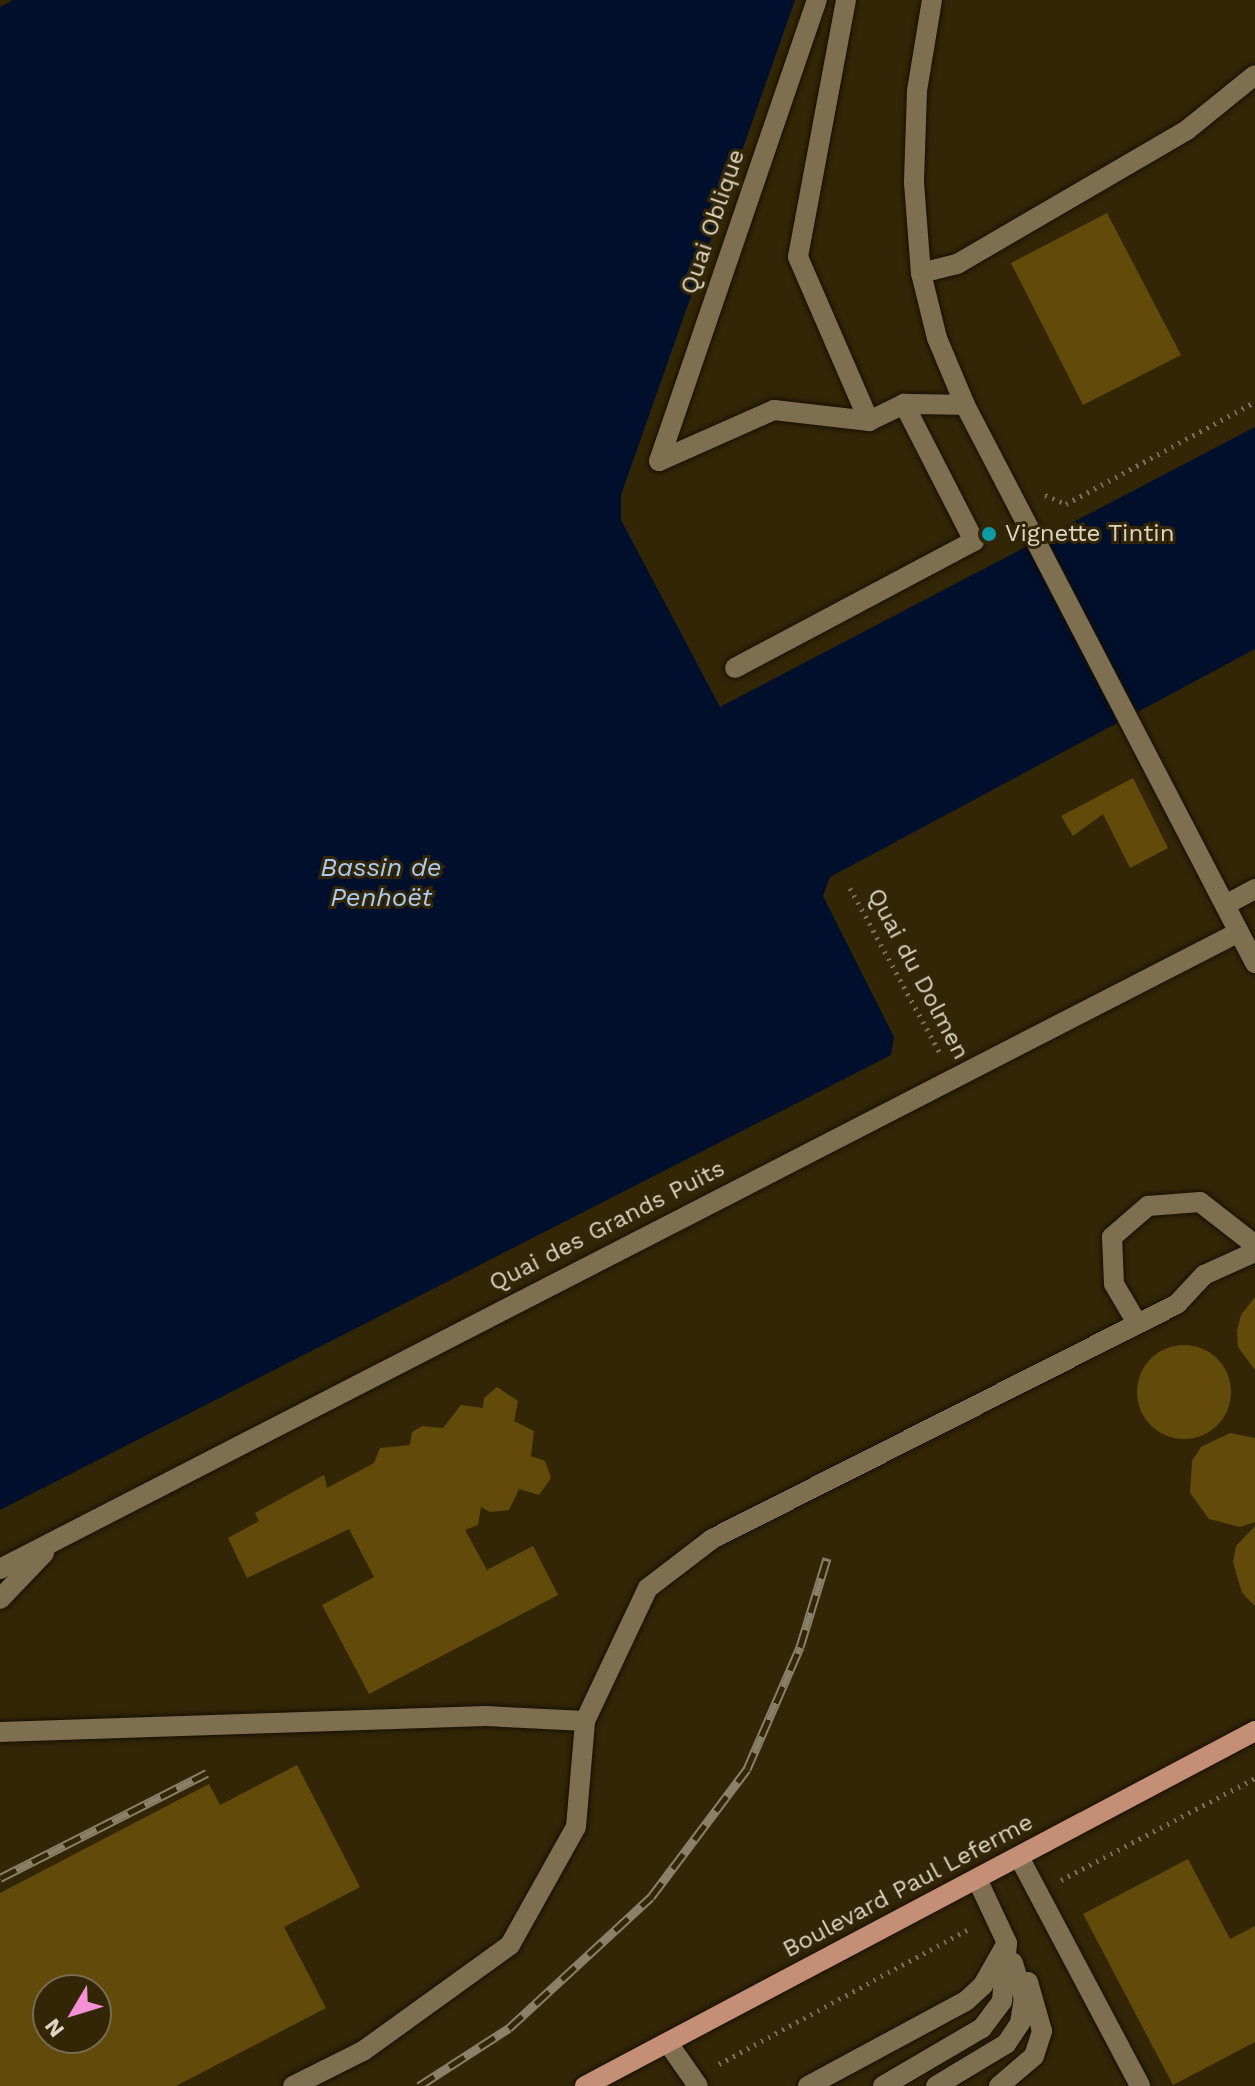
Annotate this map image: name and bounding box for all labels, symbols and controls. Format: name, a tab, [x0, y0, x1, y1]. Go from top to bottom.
street label: Quai Oblique	[675, 146, 751, 298]
place label: Vignette Tintin	[1005, 520, 1175, 548]
marker: Vignette Tintin	[980, 525, 998, 543]
water label: Bassin de Penhoët	[320, 852, 442, 914]
street label: Quai du Dolmen	[861, 884, 975, 1064]
street label: Quai des Grands Puits	[484, 1154, 730, 1298]
street label: Boulevard Paul Leferme	[778, 1808, 1038, 1964]
north arrow	[32, 1974, 112, 2054]
text: N	[39, 2014, 69, 2042]

